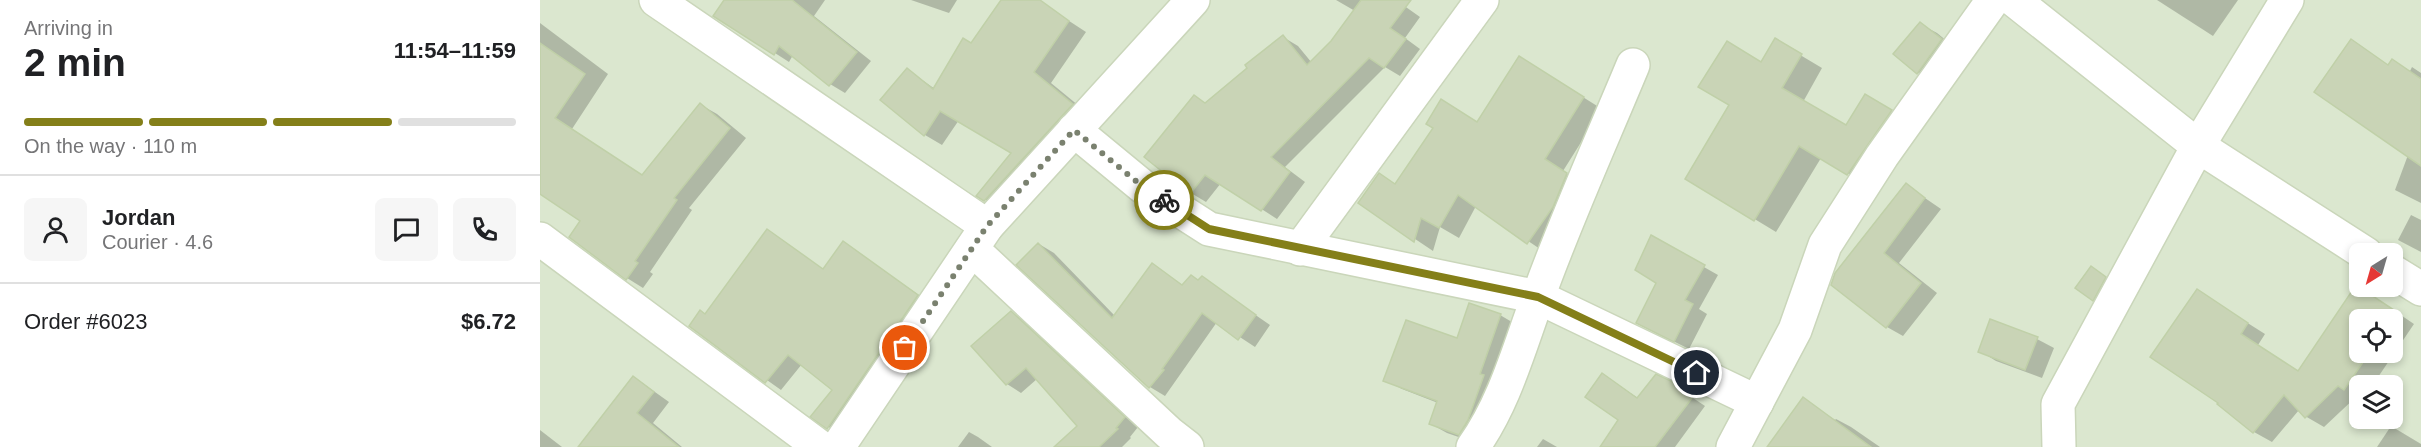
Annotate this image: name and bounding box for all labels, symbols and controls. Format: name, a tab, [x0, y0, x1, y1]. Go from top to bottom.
text: Arriving in	[24, 17, 113, 39]
text: 11:54–11:59	[394, 38, 516, 63]
text: 2 min	[24, 41, 126, 84]
text: On the way · 110 m	[24, 135, 197, 157]
courier	[1134, 170, 1194, 230]
icon: bike	[1148, 184, 1181, 217]
button: person	[24, 198, 87, 261]
button: chat	[375, 198, 438, 261]
button: phone	[453, 198, 516, 261]
text: Jordan	[102, 205, 175, 230]
text: Courier · 4.6	[102, 231, 213, 253]
north arrow	[2349, 243, 2403, 297]
map controls	[2349, 243, 2403, 429]
text: Order #6023	[24, 309, 148, 334]
text: $6.72	[461, 309, 516, 334]
button: locate	[2349, 309, 2403, 363]
pin	[879, 322, 930, 373]
icon: bag	[888, 331, 921, 364]
pin	[1671, 347, 1722, 398]
icon: home	[1680, 356, 1713, 389]
button: layers	[2349, 375, 2403, 429]

